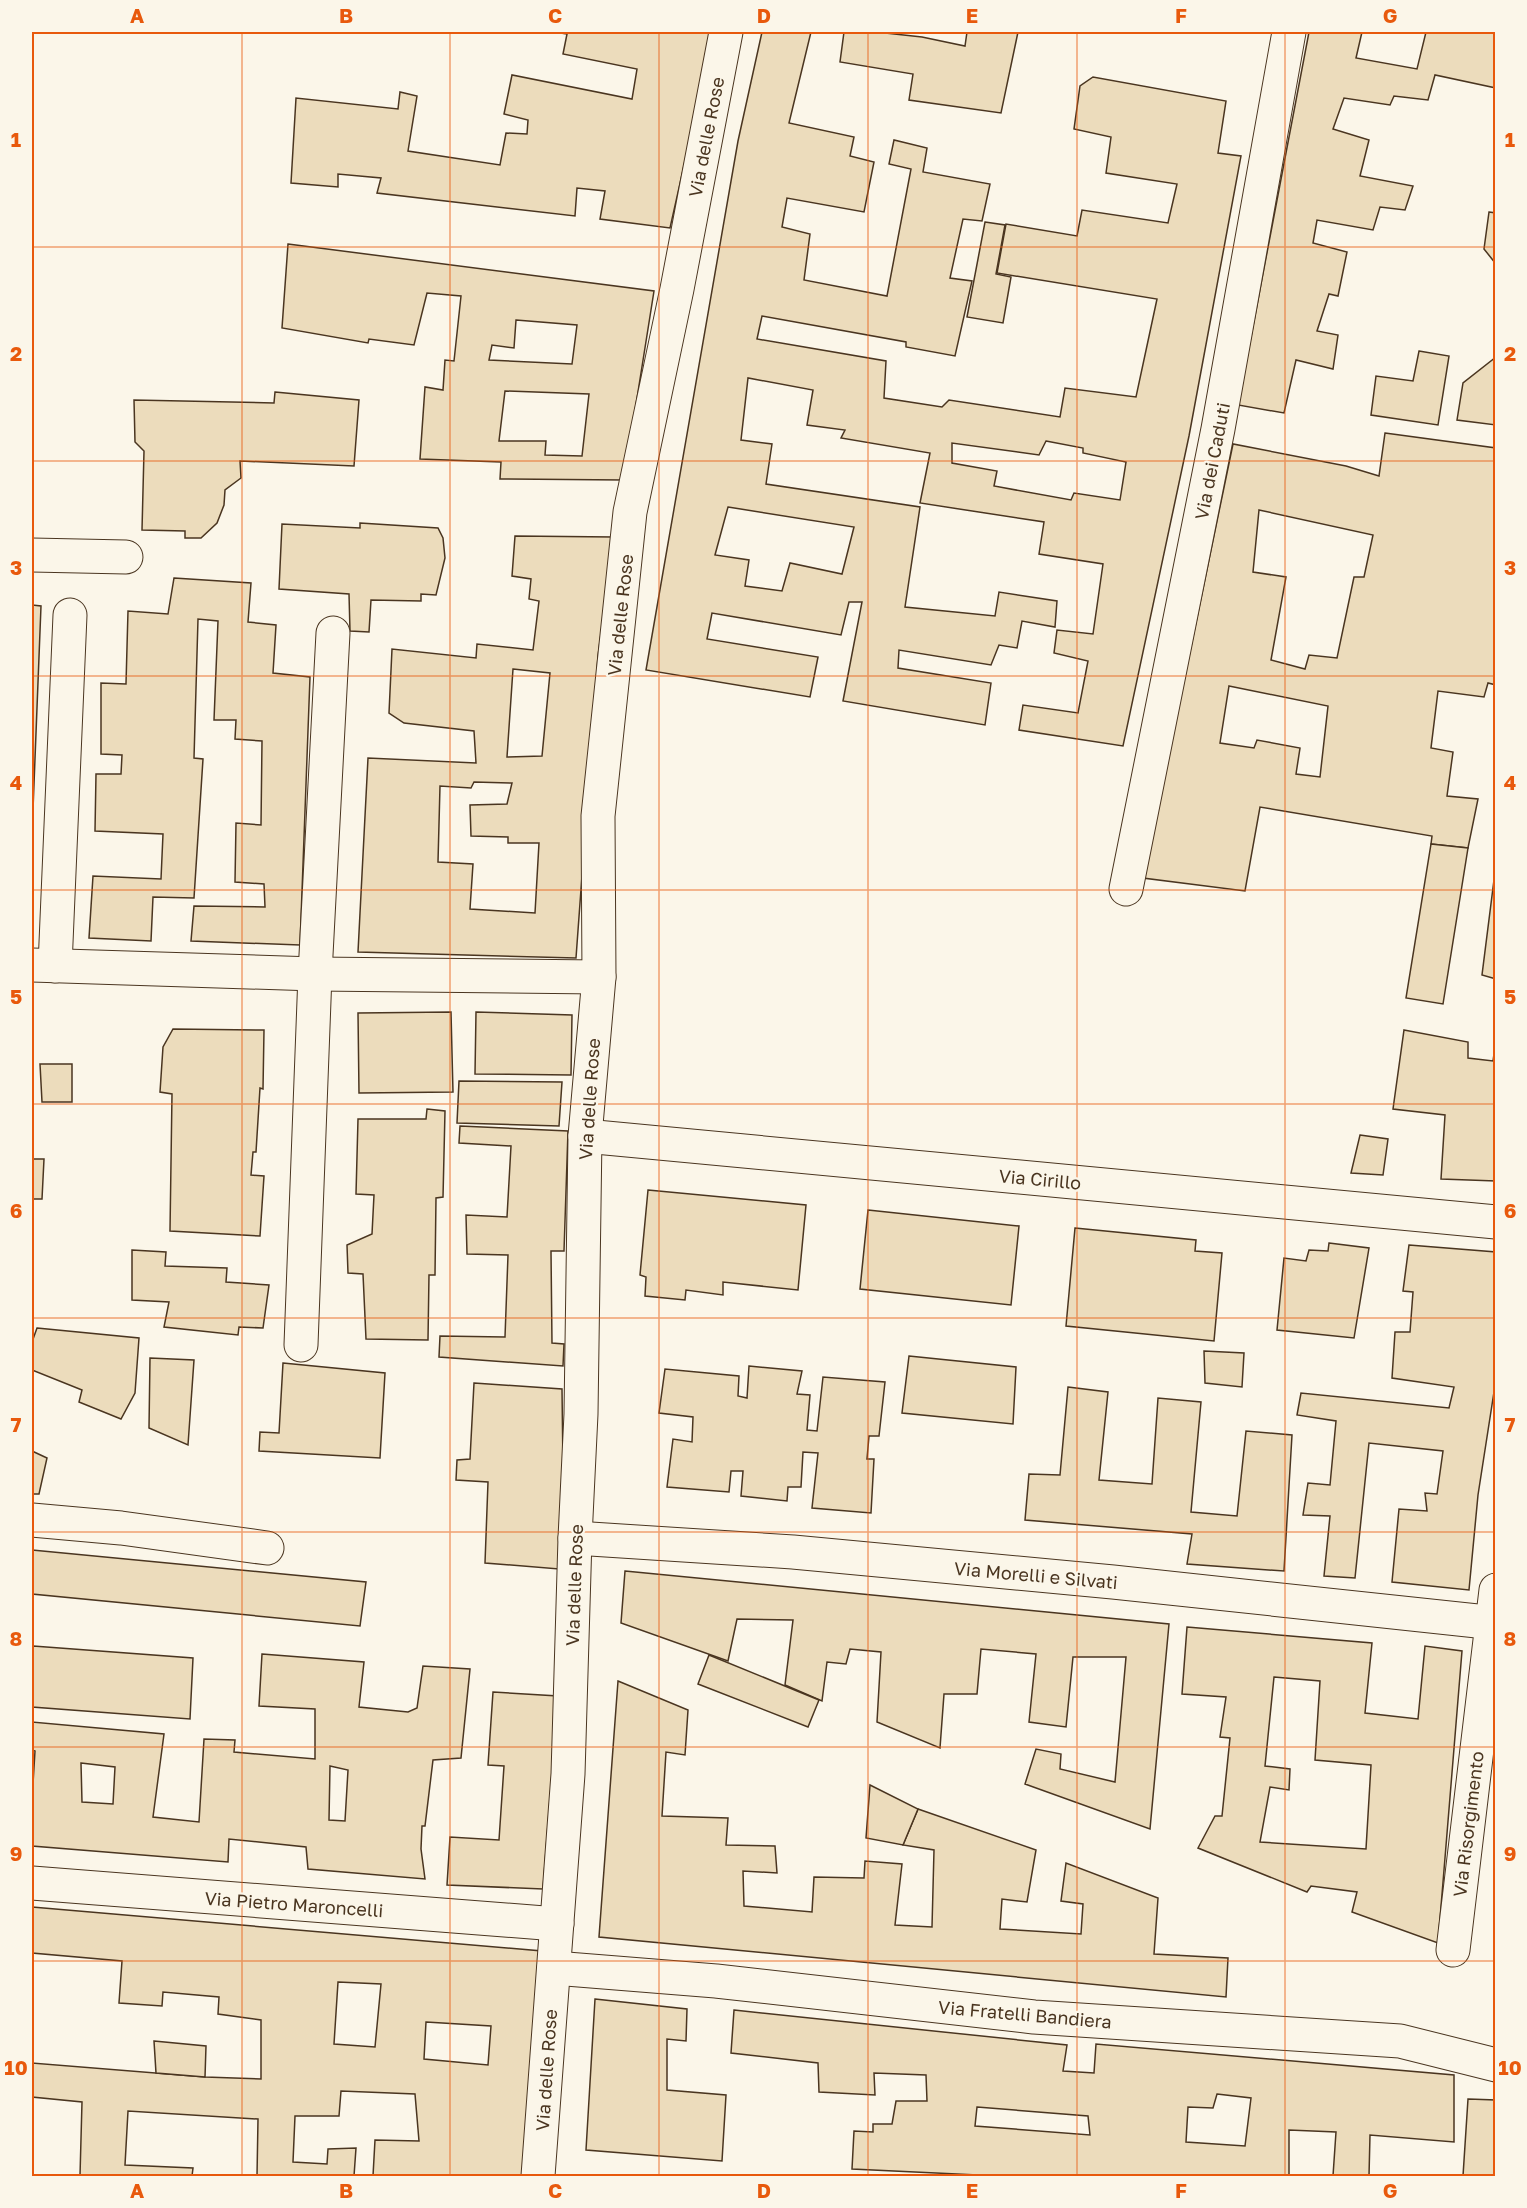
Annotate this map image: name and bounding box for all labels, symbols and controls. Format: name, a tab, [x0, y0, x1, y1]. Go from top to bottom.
text: A	[130, 3, 144, 27]
text: B	[339, 3, 353, 27]
text: C	[548, 3, 562, 27]
text: D	[757, 3, 771, 27]
text: E	[966, 3, 978, 27]
text: F	[1175, 3, 1187, 27]
text: G	[1383, 3, 1397, 27]
street label: Via delle Rose	[684, 75, 728, 199]
text: 1	[11, 127, 21, 151]
text: 1	[1505, 127, 1515, 151]
text: 2	[10, 341, 22, 365]
text: 2	[1504, 341, 1516, 365]
street label: Via dei Caduti	[1190, 401, 1234, 521]
street label: Via delle Rose	[603, 553, 637, 677]
text: 3	[10, 555, 22, 579]
text: 3	[1504, 555, 1516, 579]
text: 4	[10, 770, 22, 794]
text: 4	[1504, 770, 1516, 794]
text: 5	[10, 984, 22, 1008]
text: 5	[1504, 984, 1516, 1008]
street label: Via delle Rose	[574, 1037, 604, 1161]
street label: Via Cirillo	[998, 1164, 1082, 1194]
text: 6	[10, 1198, 22, 1222]
text: 6	[1504, 1198, 1516, 1222]
text: 7	[11, 1412, 22, 1436]
text: 7	[1505, 1412, 1516, 1436]
street label: Via delle Rose	[561, 1524, 587, 1646]
street label: Via Morelli e Silvati	[953, 1557, 1119, 1593]
text: 8	[10, 1626, 22, 1650]
text: 8	[1504, 1626, 1516, 1650]
street label: Via Risorgimento	[1448, 1750, 1488, 1898]
text: 9	[10, 1841, 22, 1865]
text: 9	[1504, 1841, 1516, 1865]
street label: Via Pietro Maroncelli	[204, 1887, 384, 1921]
street label: Via Fratelli Bandiera	[937, 1995, 1113, 2033]
street label: Via delle Rose	[531, 2008, 561, 2132]
text: 10	[4, 2055, 28, 2079]
text: 10	[1498, 2055, 1522, 2079]
text: A	[130, 2178, 144, 2202]
text: B	[339, 2178, 353, 2202]
text: C	[548, 2178, 562, 2202]
text: D	[757, 2178, 771, 2202]
text: E	[966, 2178, 978, 2202]
text: F	[1175, 2178, 1187, 2202]
text: G	[1383, 2178, 1397, 2202]

